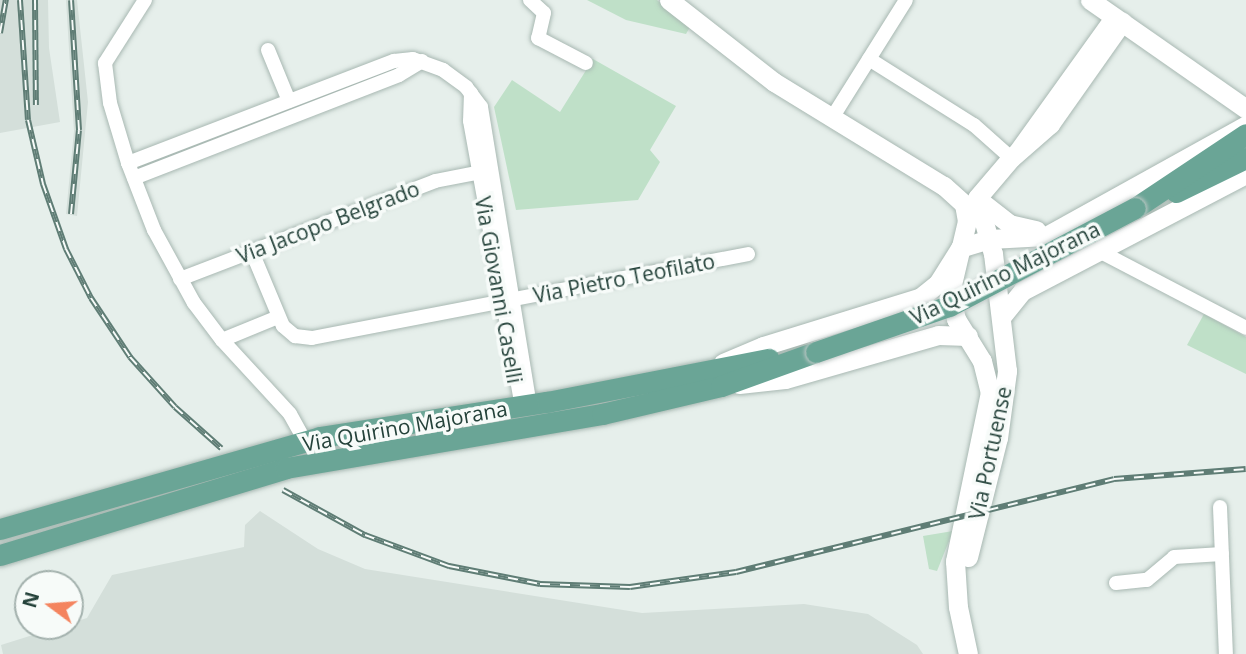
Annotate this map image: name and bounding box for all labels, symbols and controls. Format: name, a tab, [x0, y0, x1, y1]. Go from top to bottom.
street label: Via Jacopo Belgrado	[233, 176, 423, 268]
street label: Via Giovanni Caselli	[470, 195, 528, 385]
street label: Via Quirino Majorana	[906, 216, 1104, 330]
street label: Via Pietro Teofilato	[531, 248, 717, 308]
street label: Via Portuense	[964, 384, 1016, 522]
street label: Via Quirino Majorana	[301, 396, 509, 456]
north arrow	[14, 570, 84, 640]
text: N	[16, 589, 45, 611]

